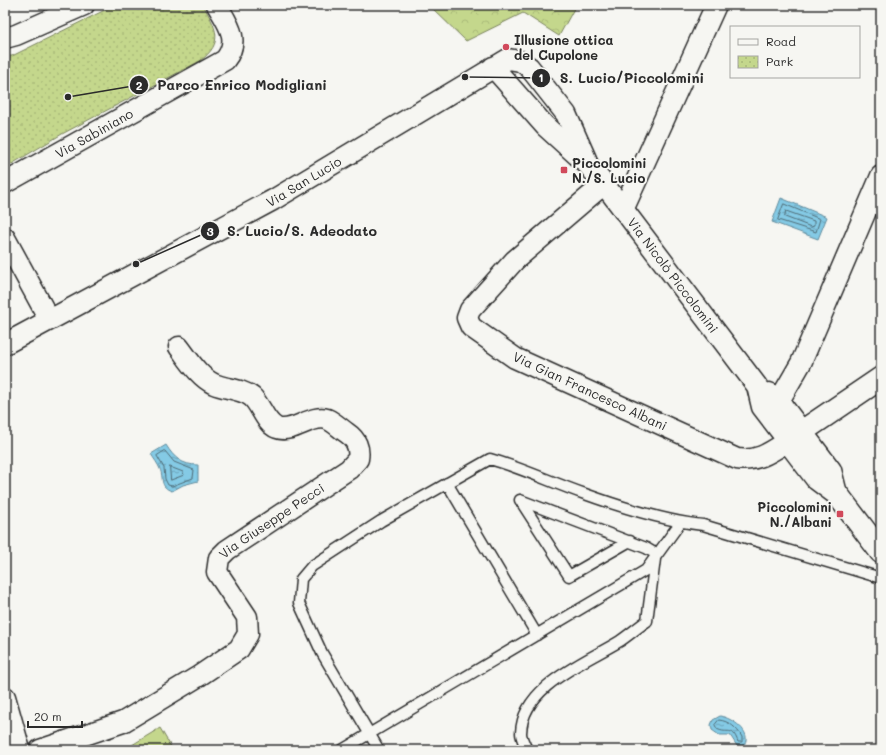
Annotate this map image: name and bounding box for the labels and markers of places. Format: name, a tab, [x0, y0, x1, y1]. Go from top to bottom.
place label: Illusione ottica del Cupolone	[514, 31, 613, 63]
marker: Illusione ottica del Cupolone	[501, 42, 511, 52]
callout: S. Lucio/Piccolomini	[531, 65, 712, 91]
callout: Parco Enrico Modigliani	[129, 72, 335, 98]
place label: Piccolomini N./S. Lucio	[572, 154, 647, 186]
marker: Piccolomini N./S. Lucio	[559, 165, 569, 175]
callout: S. Lucio/S. Adeodato	[200, 218, 385, 244]
place label: Piccolomini N./Albani	[757, 498, 832, 530]
marker: Piccolomini N./Albani	[835, 509, 845, 519]

